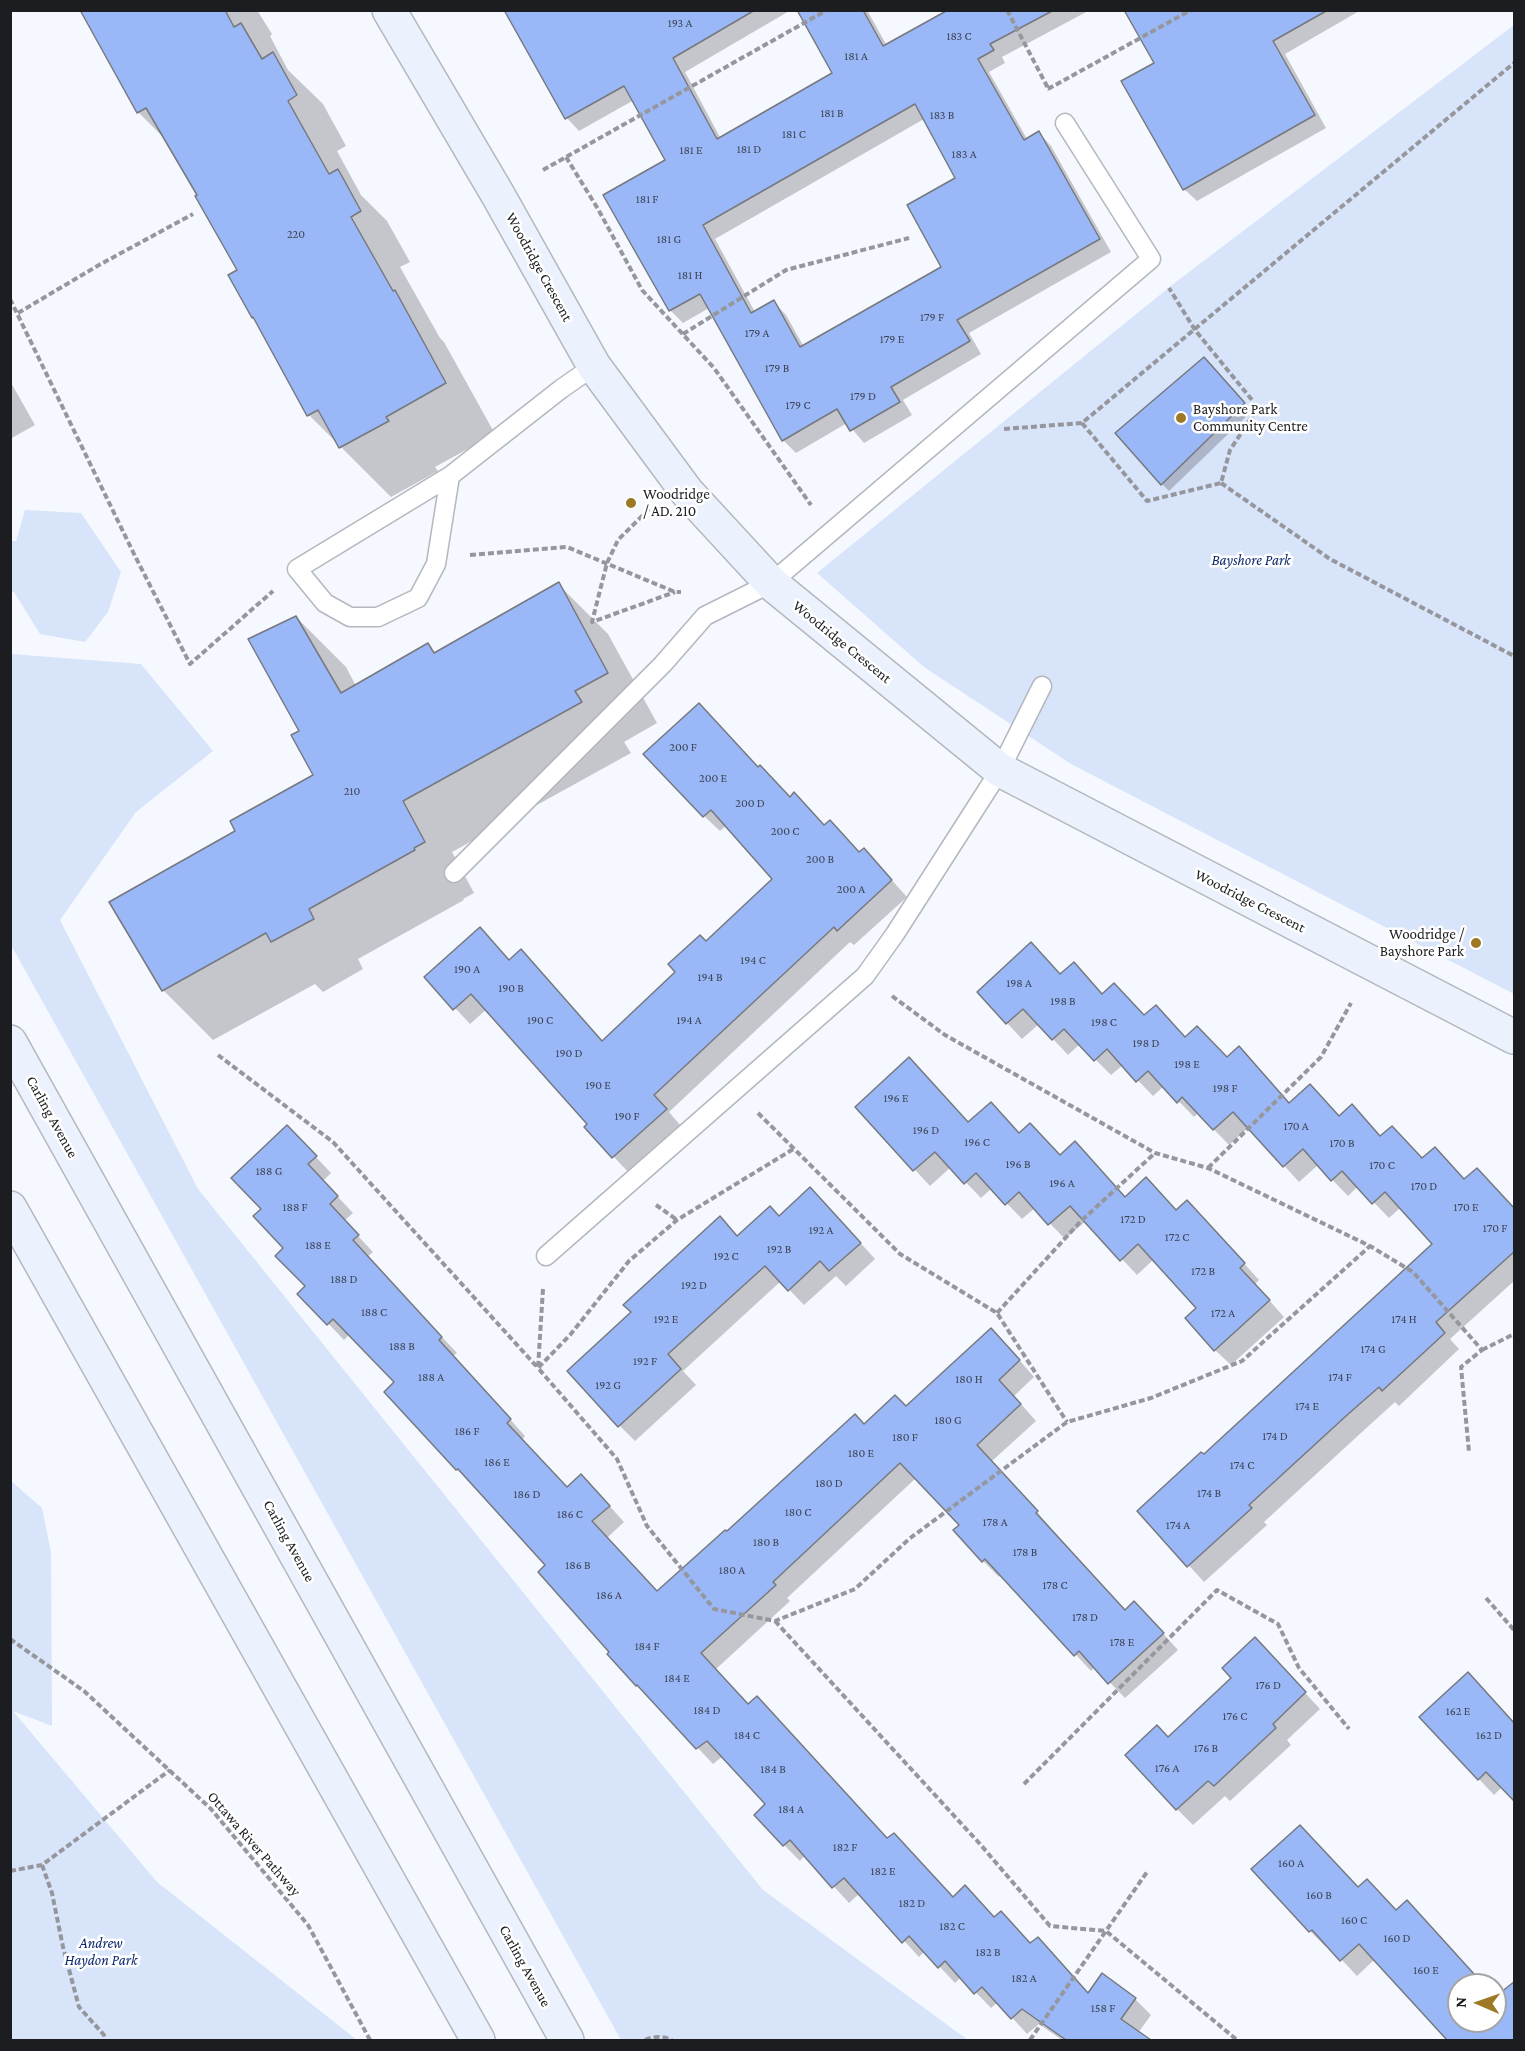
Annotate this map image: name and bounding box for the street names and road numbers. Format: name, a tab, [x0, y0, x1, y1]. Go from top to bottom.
street label: Woodridge Crescent	[502, 209, 576, 325]
street label: Woodridge Crescent	[789, 597, 895, 687]
street label: Woodridge Crescent	[1192, 865, 1308, 937]
street label: Carling Avenue	[22, 1073, 82, 1161]
street label: Carling Avenue	[259, 1497, 319, 1585]
street label: Ottawa River Pathway	[204, 1788, 304, 1900]
street label: Carling Avenue	[495, 1922, 555, 2010]

